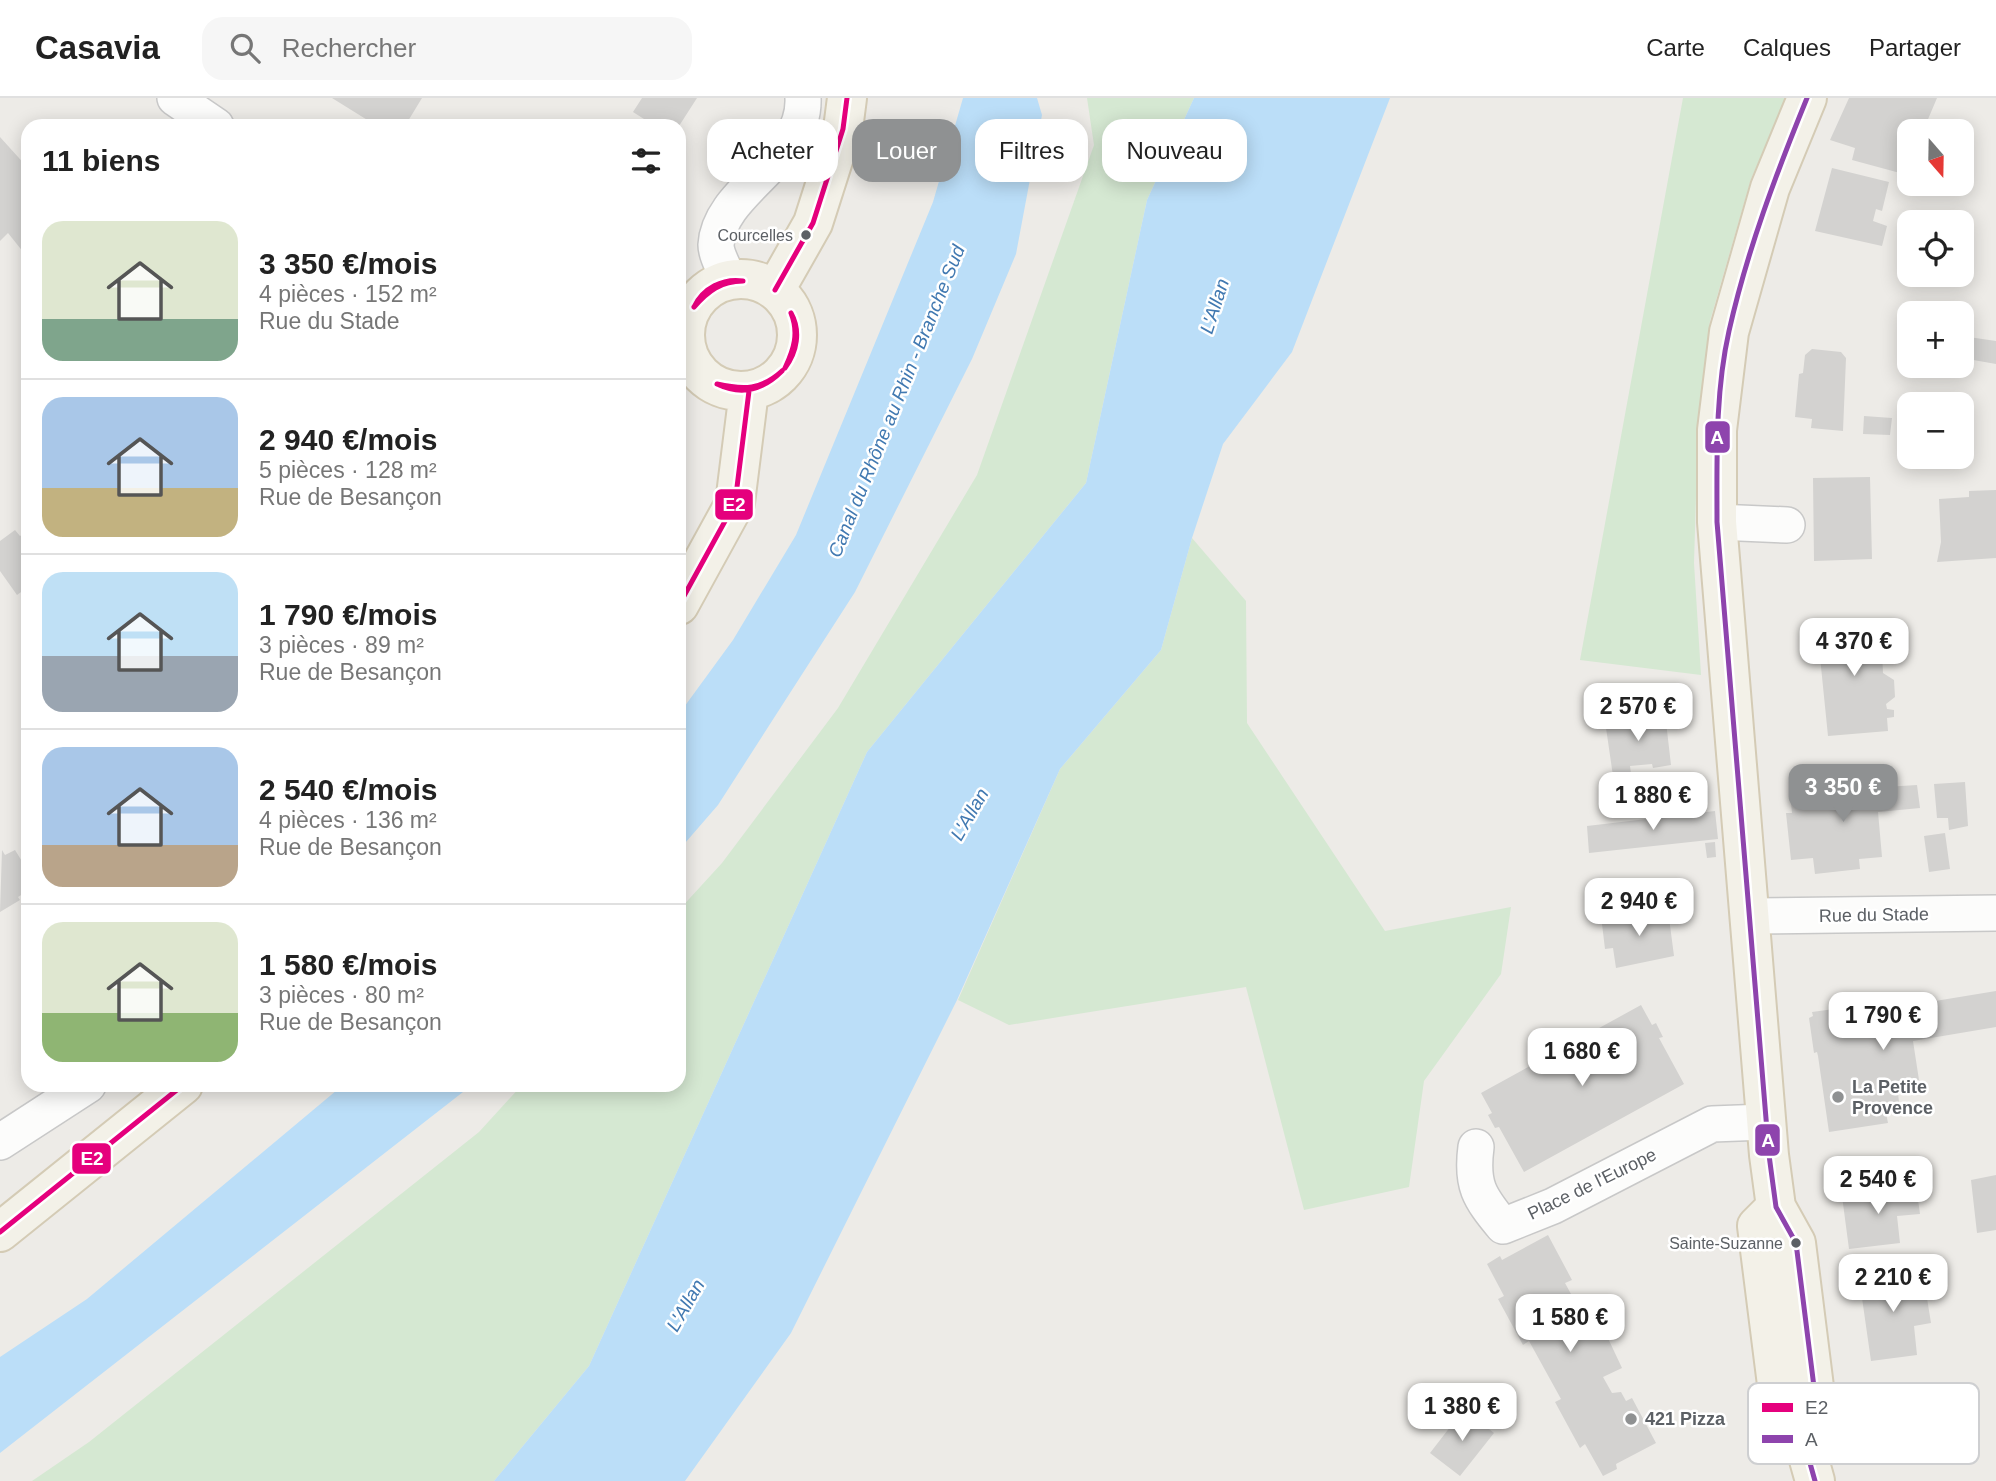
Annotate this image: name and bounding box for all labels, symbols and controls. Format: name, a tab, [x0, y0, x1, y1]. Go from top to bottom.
search box	[202, 17, 692, 80]
text: Casavia	[35, 29, 160, 66]
icon: search	[226, 29, 264, 67]
text: Rechercher	[282, 33, 416, 63]
text: Carte	[1646, 34, 1705, 61]
text: Calques	[1743, 34, 1831, 61]
text: Partager	[1869, 34, 1961, 61]
chip: Acheter	[707, 119, 838, 182]
chip: Louer	[852, 119, 961, 182]
chip: Filtres	[975, 119, 1088, 182]
chip: Nouveau	[1102, 119, 1247, 182]
north arrow	[1897, 119, 1974, 196]
map controls	[1897, 119, 1974, 469]
icon: filters	[627, 142, 665, 180]
text: 11 biens	[42, 144, 160, 177]
button: locate	[1897, 210, 1974, 287]
place label: Courcelles	[717, 227, 793, 244]
marker: Courcelles	[799, 228, 813, 242]
water label: Canal du Rhône au Rhin - Branche Sud	[824, 241, 969, 560]
text: 3 350 €/mois	[259, 247, 437, 280]
icon: home	[98, 249, 182, 333]
water label: L'Allan	[1196, 276, 1233, 336]
text: 4 pièces · 152 m²	[259, 281, 437, 307]
button: +	[1897, 301, 1974, 378]
text: Rue du Stade	[259, 308, 400, 334]
button: −	[1897, 392, 1974, 469]
line badge: A	[1704, 420, 1731, 454]
text: 2 940 €/mois	[259, 423, 437, 456]
icon: home	[98, 425, 182, 509]
text: A	[1710, 427, 1724, 448]
text: 5 pièces · 128 m²	[259, 457, 437, 483]
text: Rue de Besançon	[259, 484, 442, 510]
line badge: E2	[714, 488, 754, 521]
text: E2	[722, 494, 746, 515]
text: 1 790 €/mois	[259, 598, 437, 631]
icon: home	[98, 600, 182, 684]
pin: 4 370 €	[1789, 618, 1919, 678]
text: 4 370 €	[1816, 628, 1892, 654]
text: 3 pièces · 89 m²	[259, 632, 424, 658]
text: Rue de Besançon	[259, 659, 442, 685]
pin: 2 570 €	[1573, 684, 1703, 743]
text: 2 570 €	[1600, 693, 1676, 719]
pin: 3 350 €	[1778, 764, 1908, 824]
pin: 1 880 €	[1588, 772, 1718, 832]
text: 2 540 €/mois	[259, 773, 437, 806]
text: 3 350 €	[1805, 774, 1881, 800]
icon: home	[98, 775, 182, 859]
text: 1 880 €	[1615, 782, 1691, 808]
water label: L'Allan	[946, 785, 993, 844]
text: 4 pièces · 136 m²	[259, 807, 437, 833]
text: Rue de Besançon	[259, 834, 442, 860]
pin: 2 940 €	[1574, 878, 1704, 938]
text: 2 940 €	[1601, 888, 1677, 914]
street label: Rue du Stade	[1819, 904, 1929, 926]
text: 1 580 €/mois	[259, 948, 437, 981]
icon: home	[98, 950, 182, 1034]
text: 3 pièces · 80 m²	[259, 982, 424, 1008]
pin: 1 790 €	[1818, 992, 1948, 1052]
text: 1 790 €	[1845, 1002, 1921, 1028]
text: Rue de Besançon	[259, 1009, 442, 1035]
pin: 1 680 €	[1517, 1028, 1647, 1088]
text: 1 680 €	[1544, 1038, 1620, 1064]
place label: La Petite Provence	[1852, 1077, 1933, 1118]
marker: La Petite Provence	[1830, 1089, 1846, 1105]
line badge: A	[1754, 1123, 1781, 1157]
text: A	[1761, 1130, 1775, 1151]
line badge: E2	[71, 1142, 112, 1175]
street label: Place de l'Europe	[1524, 1144, 1660, 1224]
text: E2	[80, 1148, 104, 1169]
pin: 2 540 €	[1813, 1156, 1943, 1216]
text: 2 540 €	[1840, 1166, 1916, 1192]
place label: Sainte-Suzanne	[1669, 1235, 1783, 1252]
marker: Sainte-Suzanne	[1789, 1236, 1803, 1250]
pin: 2 210 €	[1828, 1254, 1958, 1314]
text: 2 210 €	[1855, 1264, 1931, 1290]
water label: L'Allan	[662, 1276, 709, 1335]
pin: 1 580 €	[1505, 1294, 1635, 1354]
text: 1 580 €	[1532, 1304, 1608, 1330]
legend	[1748, 1383, 1979, 1464]
pin: 1 380 €	[1397, 1384, 1527, 1443]
text: 1 380 €	[1424, 1393, 1500, 1419]
text: E2	[1805, 1397, 1828, 1418]
place label: 421 Pizza	[1645, 1409, 1726, 1429]
marker: 421 Pizza	[1623, 1411, 1639, 1427]
text: A	[1805, 1429, 1818, 1450]

